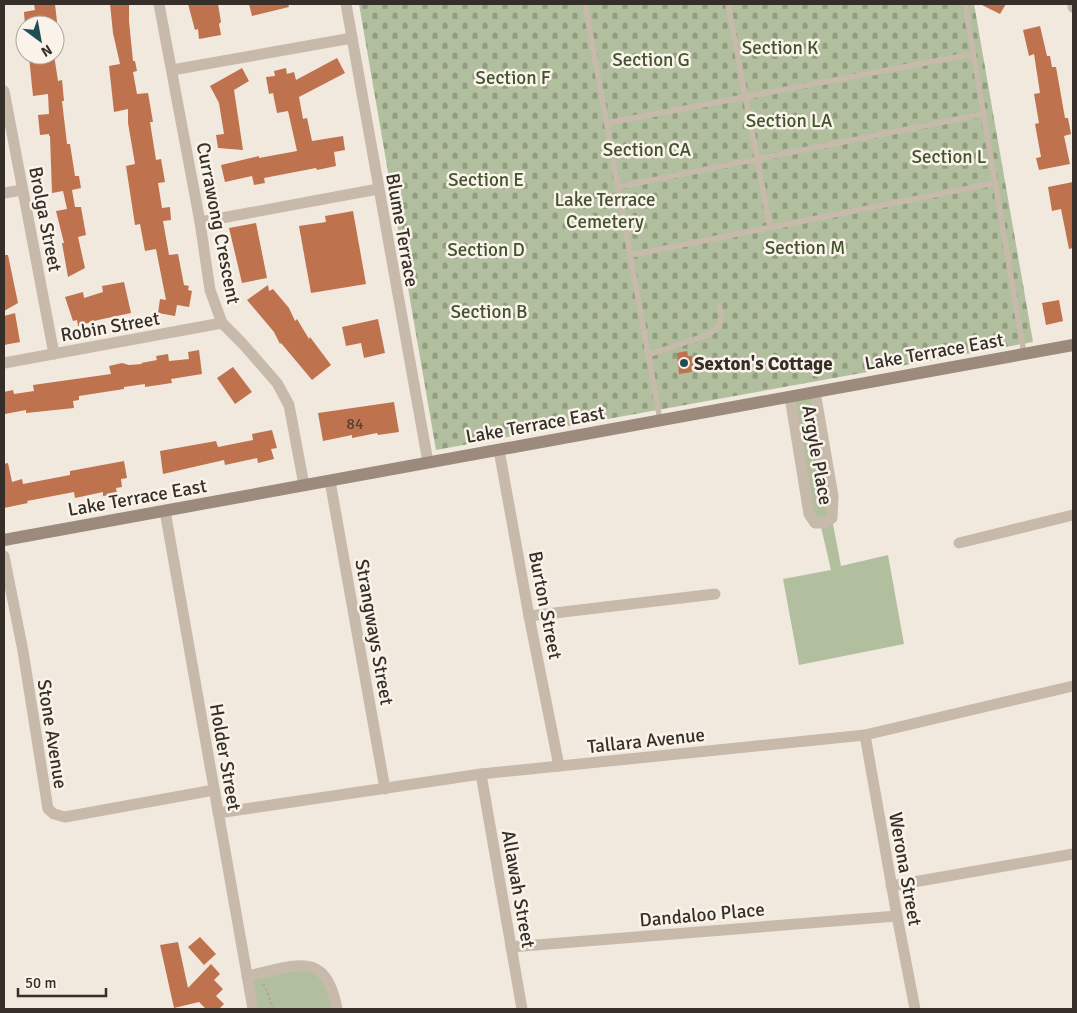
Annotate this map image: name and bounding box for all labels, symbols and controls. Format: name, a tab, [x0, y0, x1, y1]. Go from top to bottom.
north arrow	[15, 15, 65, 65]
park label: Section K	[742, 36, 819, 60]
text: N	[38, 41, 55, 60]
park label: Section G	[612, 48, 690, 72]
park label: Section F	[475, 66, 551, 90]
park label: Section LA	[746, 109, 833, 133]
park label: Section CA	[603, 138, 692, 162]
street label: Currawong Crescent	[191, 140, 246, 306]
park label: Section L	[911, 145, 987, 169]
street label: Brolga Street	[23, 165, 67, 274]
park label: Section E	[448, 168, 524, 192]
street label: Blume Terrace	[380, 171, 424, 289]
park label: Lake Terrace Cemetery	[554, 188, 656, 234]
park label: Section M	[765, 236, 845, 260]
park label: Section D	[447, 238, 525, 262]
park label: Section B	[451, 300, 527, 324]
street label: Robin Street	[59, 306, 162, 348]
street label: Lake Terrace East	[863, 328, 1006, 376]
place label: Sexton's Cottage	[694, 352, 833, 376]
marker: Sexton's Cottage	[678, 357, 690, 369]
street label: Lake Terrace East	[464, 401, 607, 449]
street label: Argyle Place	[796, 403, 838, 507]
house number: 84	[346, 414, 364, 434]
street label: Lake Terrace East	[66, 474, 209, 522]
street label: Burton Street	[523, 549, 567, 662]
street label: Strangways Street	[349, 557, 399, 707]
street label: Stone Avenue	[32, 678, 73, 791]
street label: Holder Street	[204, 702, 246, 813]
street label: Tallara Avenue	[586, 723, 706, 759]
street label: Werona Street	[883, 810, 927, 928]
street label: Allawah Street	[496, 828, 540, 950]
street label: Dandaloo Place	[639, 898, 766, 932]
scale bar	[18, 966, 105, 998]
text: 50 m	[25, 974, 56, 992]

